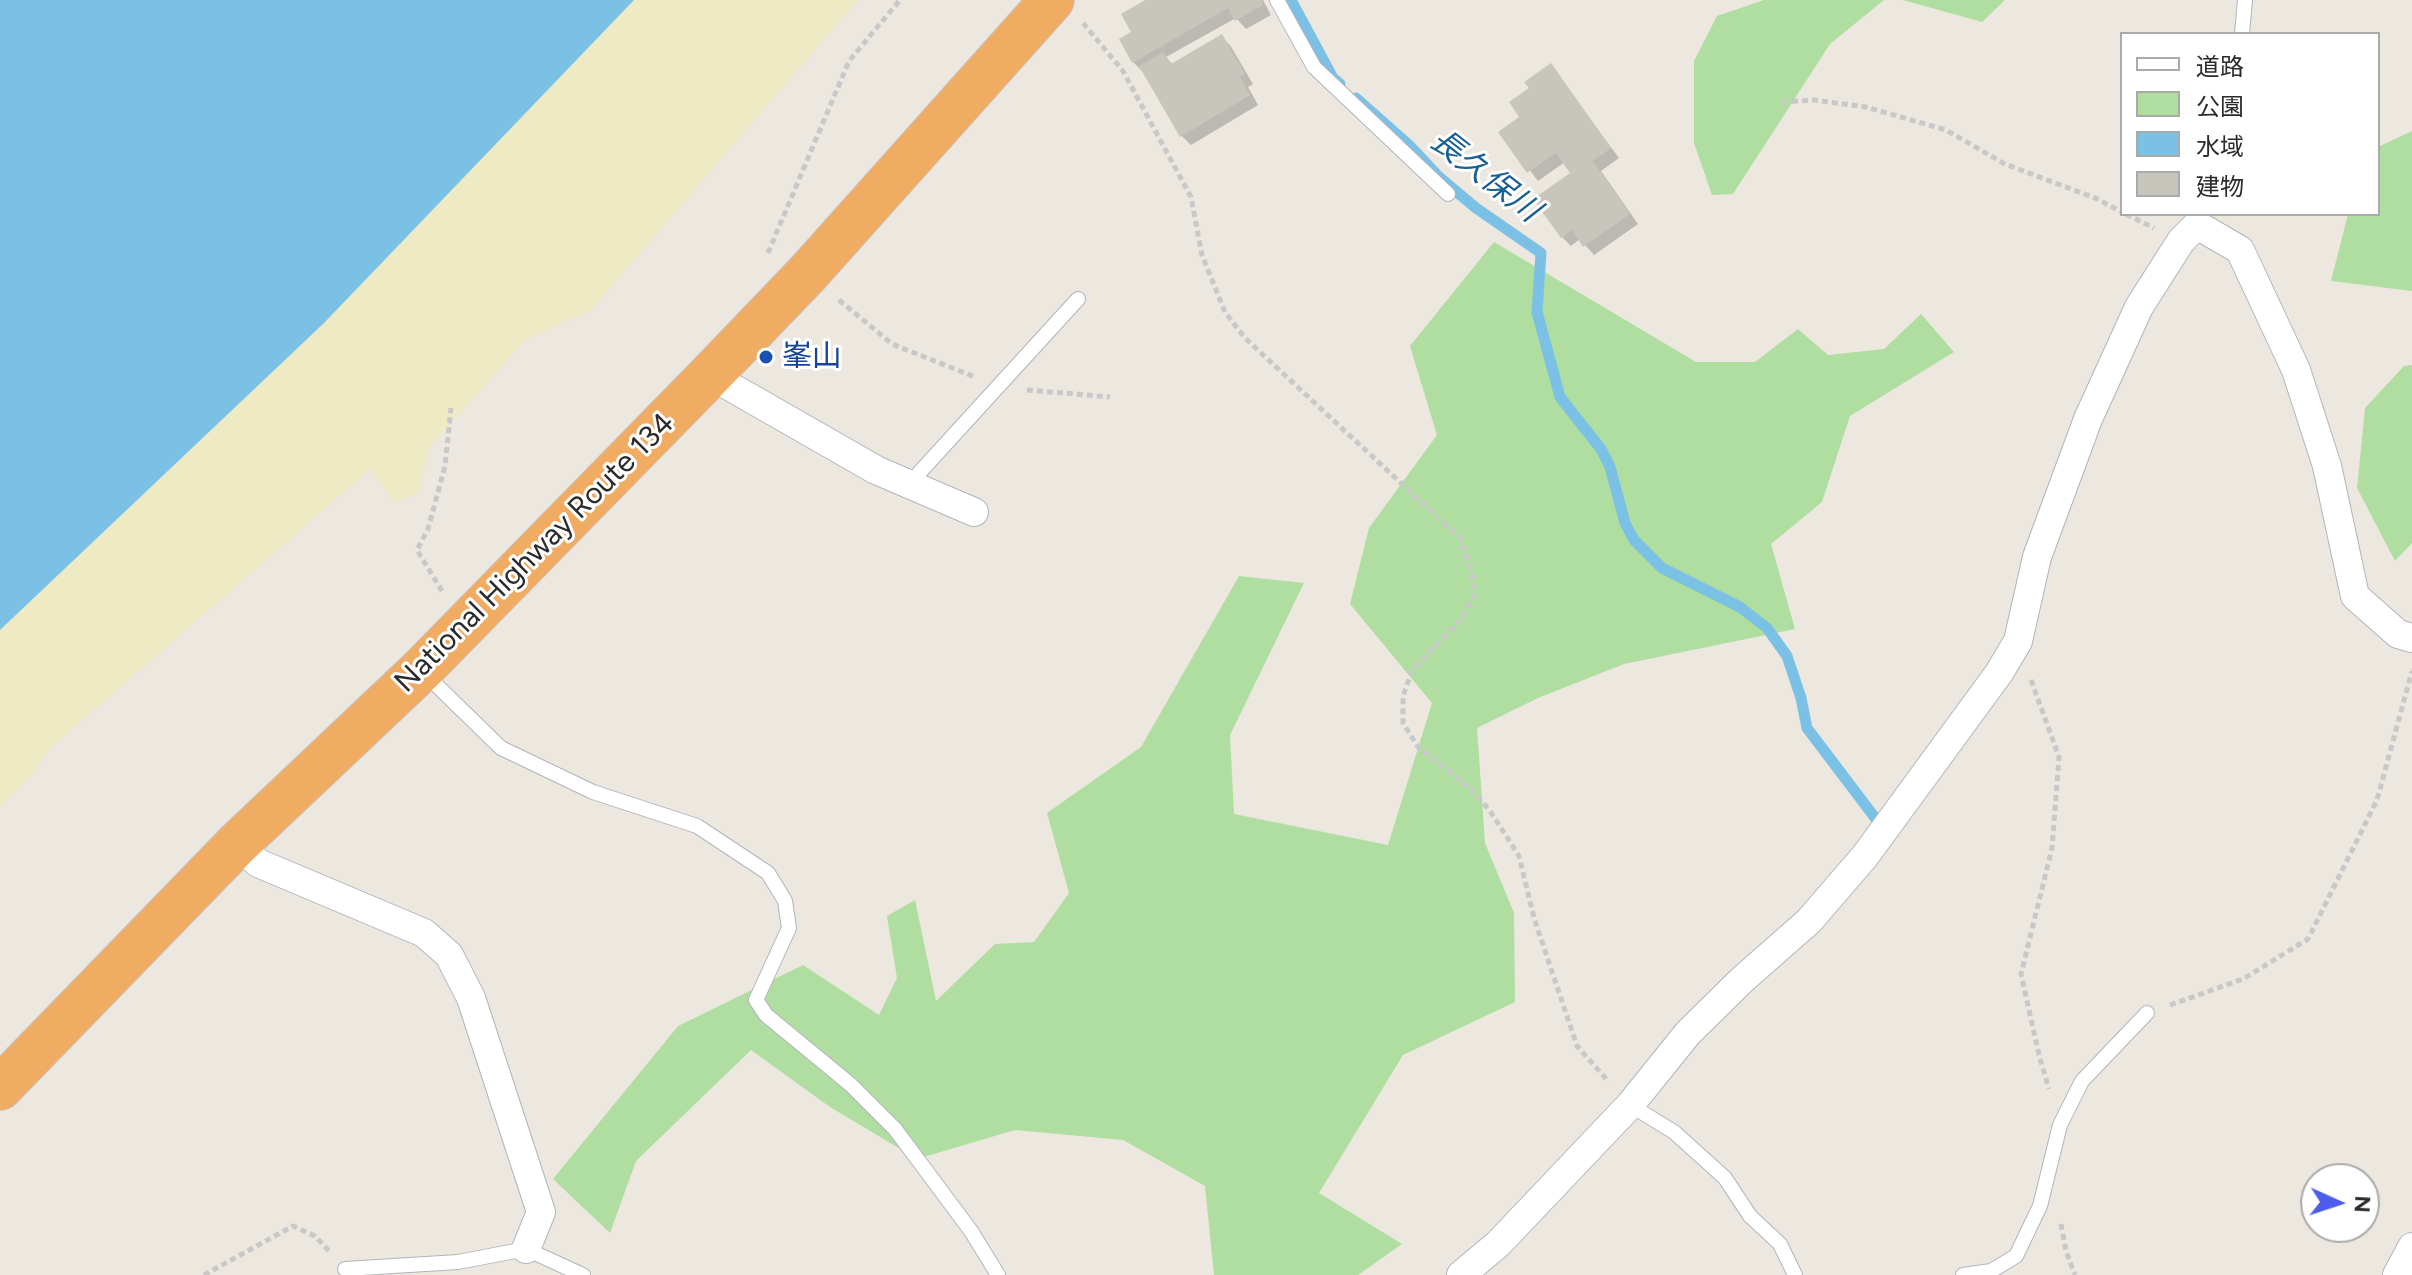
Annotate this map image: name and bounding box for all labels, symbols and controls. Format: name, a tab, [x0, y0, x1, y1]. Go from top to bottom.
legend	[2120, 32, 2380, 216]
text: 道路	[2196, 52, 2244, 81]
text: 公園	[2196, 92, 2244, 121]
water label: 長久保川	[1423, 121, 1547, 231]
text: 水域	[2196, 132, 2244, 161]
text: 建物	[2196, 172, 2244, 201]
place label: 峯山	[782, 339, 842, 375]
marker: 峯山	[757, 348, 775, 366]
street label: National Highway Route 134	[388, 406, 682, 700]
north arrow	[2300, 1163, 2380, 1243]
text: N	[2349, 1195, 2376, 1213]

